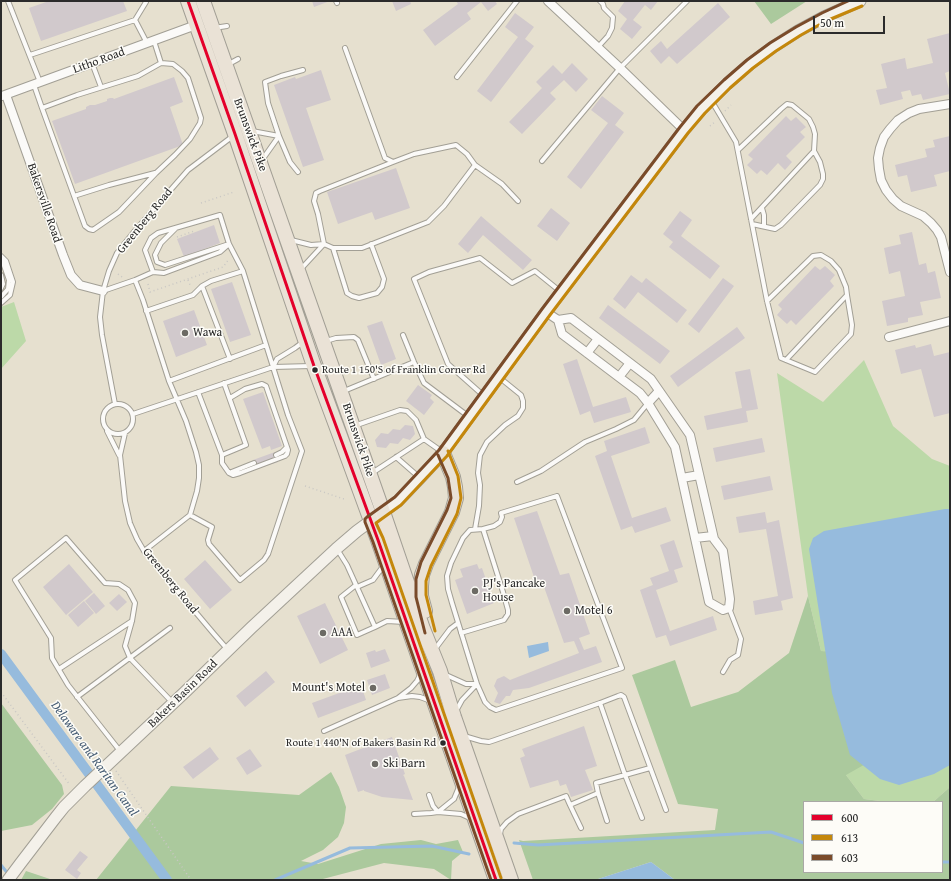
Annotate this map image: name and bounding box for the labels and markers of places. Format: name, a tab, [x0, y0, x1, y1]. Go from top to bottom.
place label: Wawa	[193, 326, 222, 340]
marker: Wawa	[180, 328, 190, 338]
place label: Route 1 150'S of Franklin Corner Rd	[322, 363, 485, 377]
marker: Route 1 150'S of Franklin Corner Rd	[310, 365, 320, 375]
place label: PJ's Pancake House	[483, 577, 545, 605]
marker: PJ's Pancake House	[470, 586, 480, 596]
place label: Motel 6	[575, 604, 613, 618]
marker: Motel 6	[562, 606, 572, 616]
place label: AAA	[331, 626, 353, 640]
marker: AAA	[318, 628, 328, 638]
place label: Mount's Motel	[292, 681, 365, 695]
marker: Mount's Motel	[368, 683, 378, 693]
place label: Route 1 440'N of Bakers Basin Rd	[286, 736, 436, 750]
marker: Route 1 440'N of Bakers Basin Rd	[438, 738, 448, 748]
place label: Ski Barn	[383, 757, 425, 771]
marker: Ski Barn	[370, 759, 380, 769]

